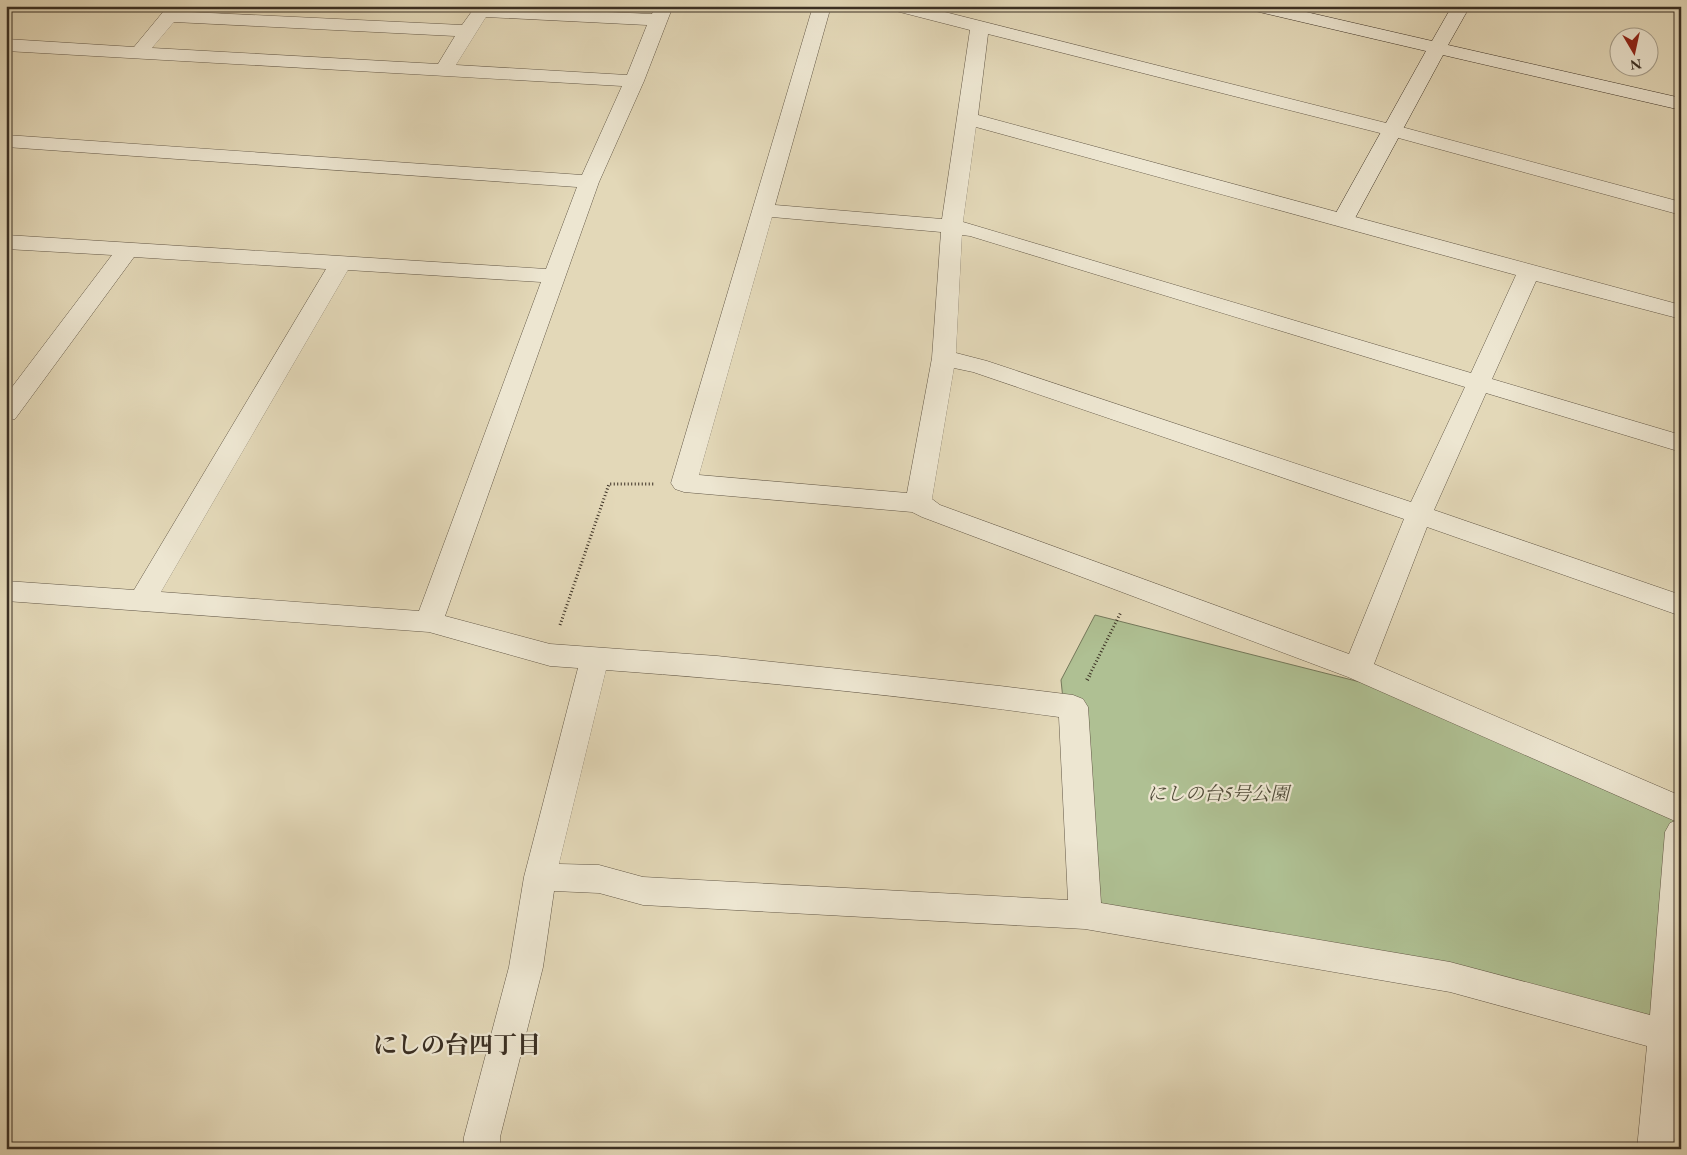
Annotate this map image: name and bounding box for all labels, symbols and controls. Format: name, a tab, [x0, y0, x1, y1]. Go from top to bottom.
north arrow	[1610, 28, 1660, 78]
text: N	[1628, 55, 1643, 75]
park label: にしの台5号公園	[1147, 781, 1292, 806]
district label: にしの台四丁目	[373, 1029, 541, 1060]

